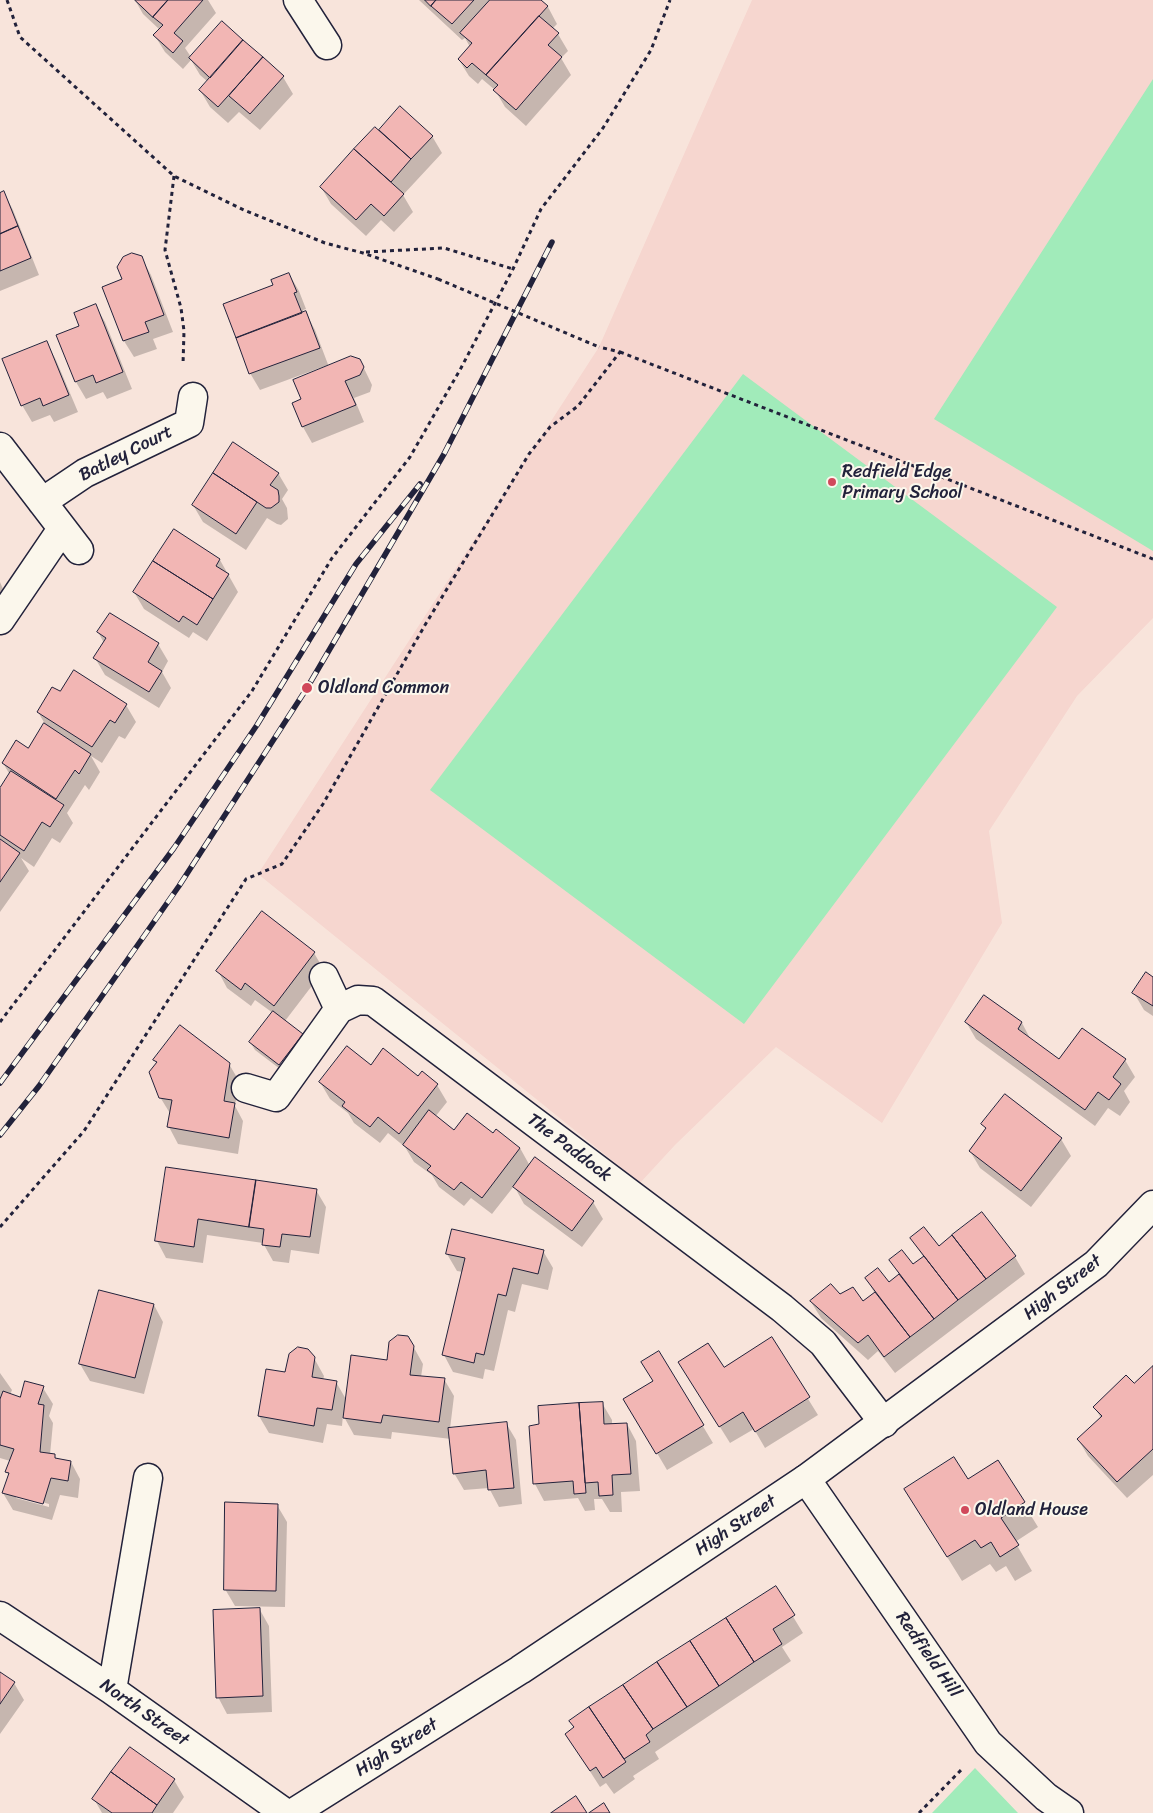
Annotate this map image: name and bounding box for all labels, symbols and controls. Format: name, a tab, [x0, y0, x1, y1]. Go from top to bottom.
street label: Batley Court	[76, 421, 176, 487]
place label: Redfield Edge Primary School	[842, 461, 963, 504]
marker: Redfield Edge Primary School	[826, 476, 838, 488]
place label: Oldland Common	[318, 677, 449, 699]
marker: Oldland Common	[300, 681, 314, 695]
street label: The Paddock	[523, 1109, 615, 1187]
street label: High Street	[1020, 1251, 1106, 1325]
street label: High Street	[691, 1491, 781, 1561]
place label: Oldland House	[975, 1499, 1088, 1521]
marker: Oldland House	[959, 1504, 971, 1516]
street label: Redfield Hill	[891, 1608, 965, 1702]
street label: North Street	[96, 1675, 192, 1751]
street label: High Street	[352, 1714, 442, 1782]

